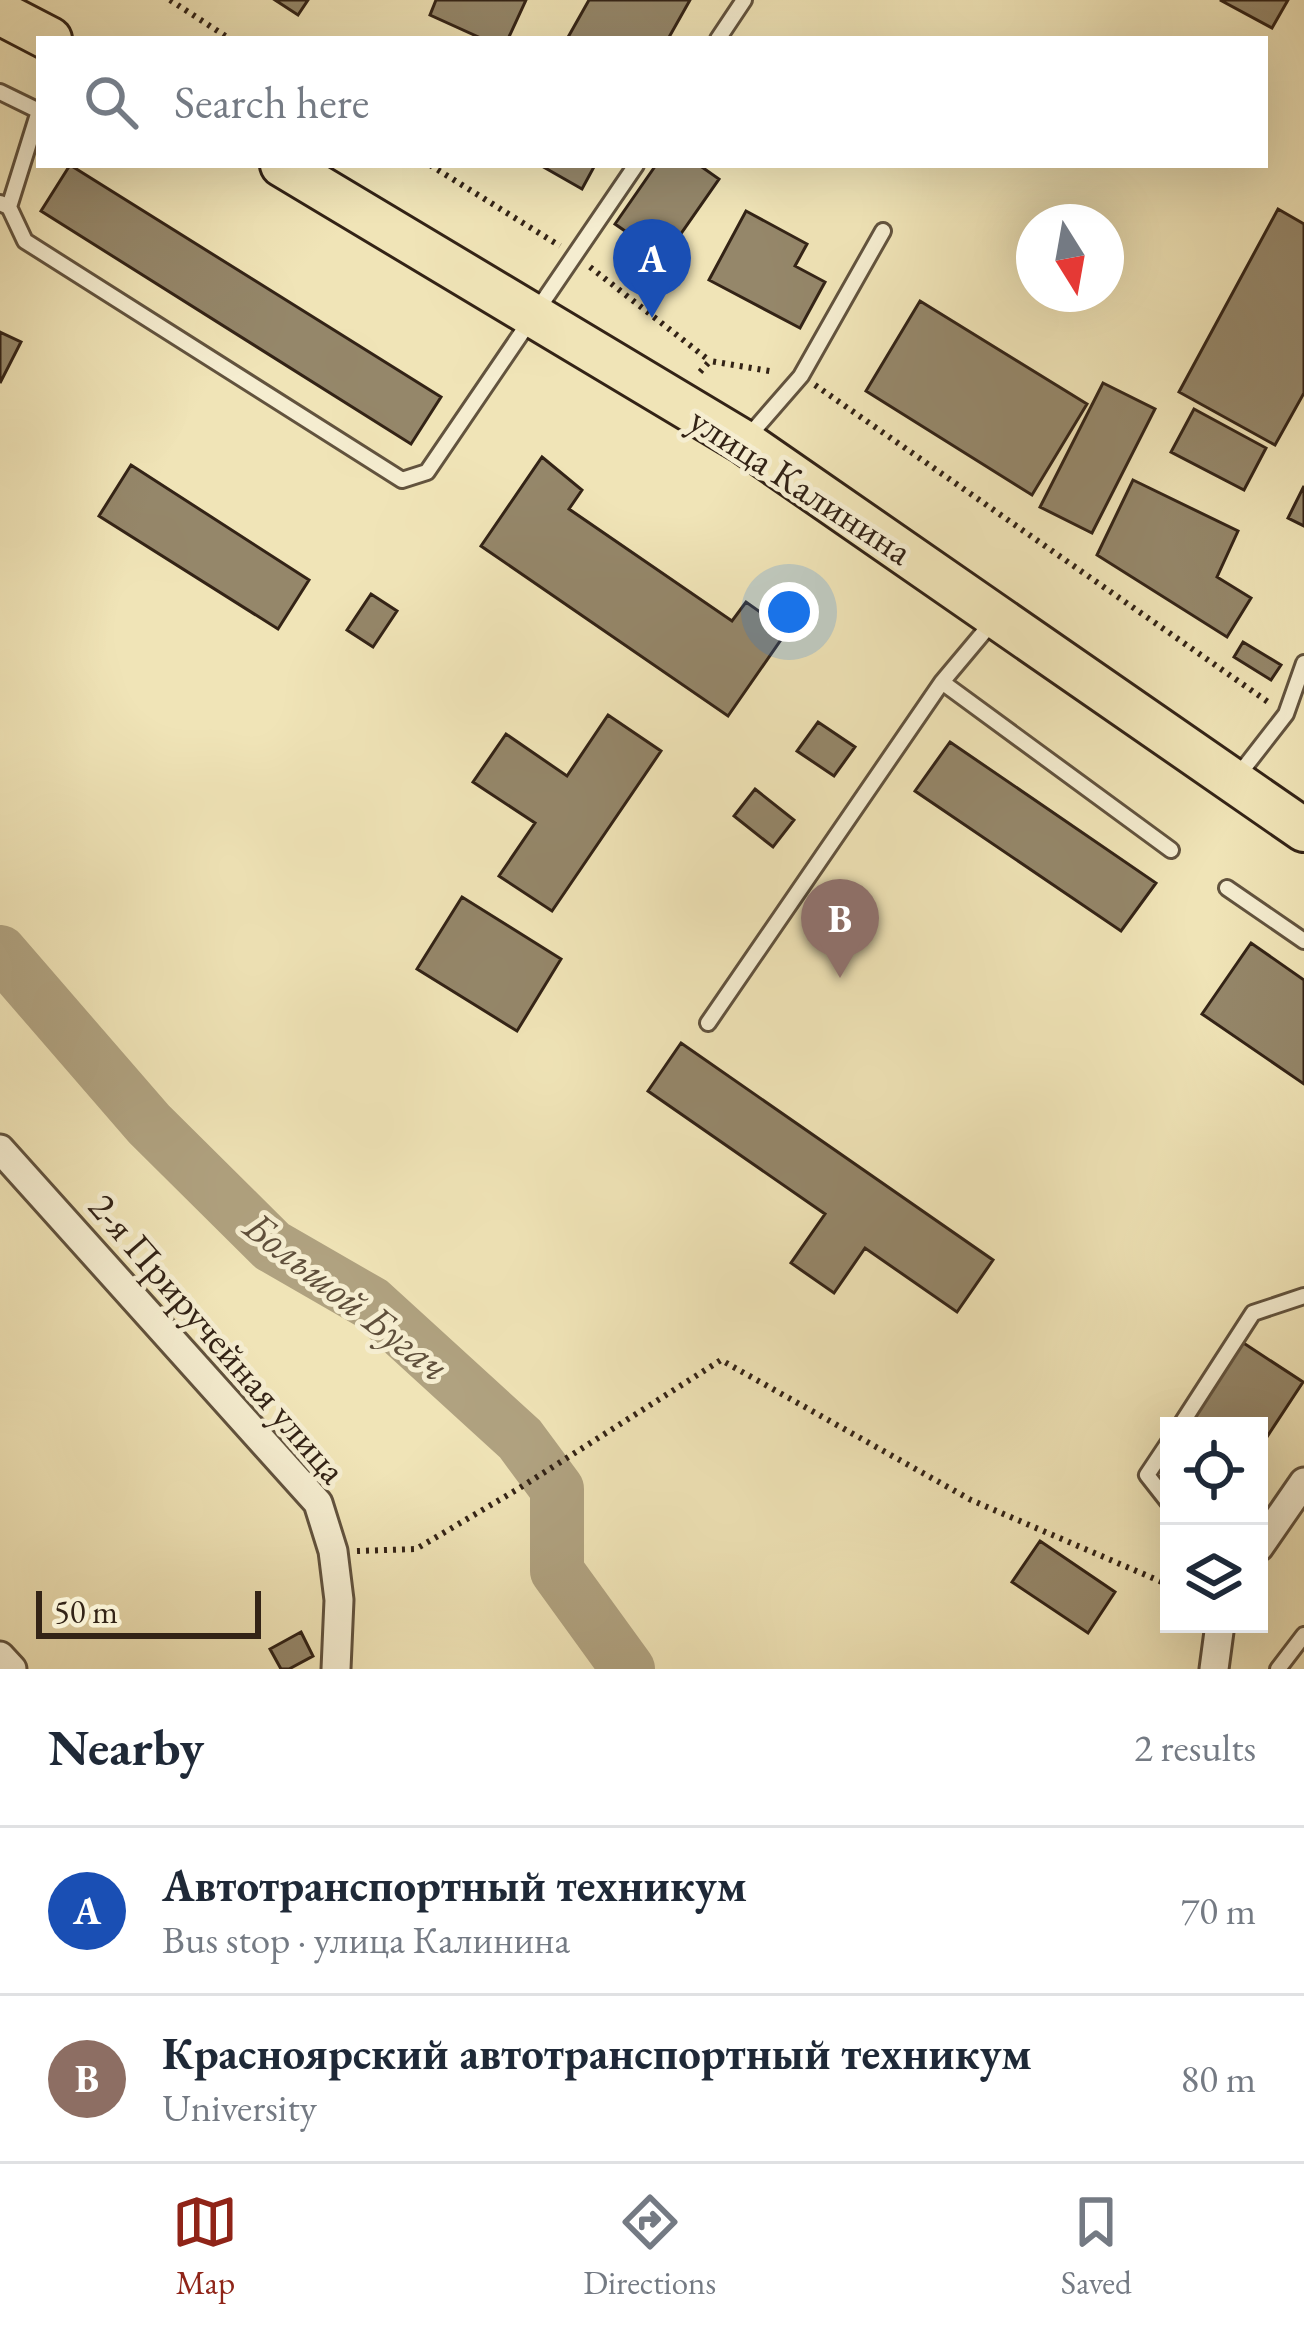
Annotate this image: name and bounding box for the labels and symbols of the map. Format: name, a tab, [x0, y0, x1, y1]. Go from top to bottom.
north arrow	[1016, 204, 1124, 312]
pin: A	[613, 219, 691, 318]
street label: улица Калинина	[680, 394, 923, 576]
your location	[759, 582, 819, 642]
pin: B	[801, 879, 879, 978]
street label: 2-я Приручейная улица	[78, 1182, 359, 1495]
water label: Большой Бугач	[232, 1198, 461, 1394]
scale bar	[36, 1585, 261, 1638]

